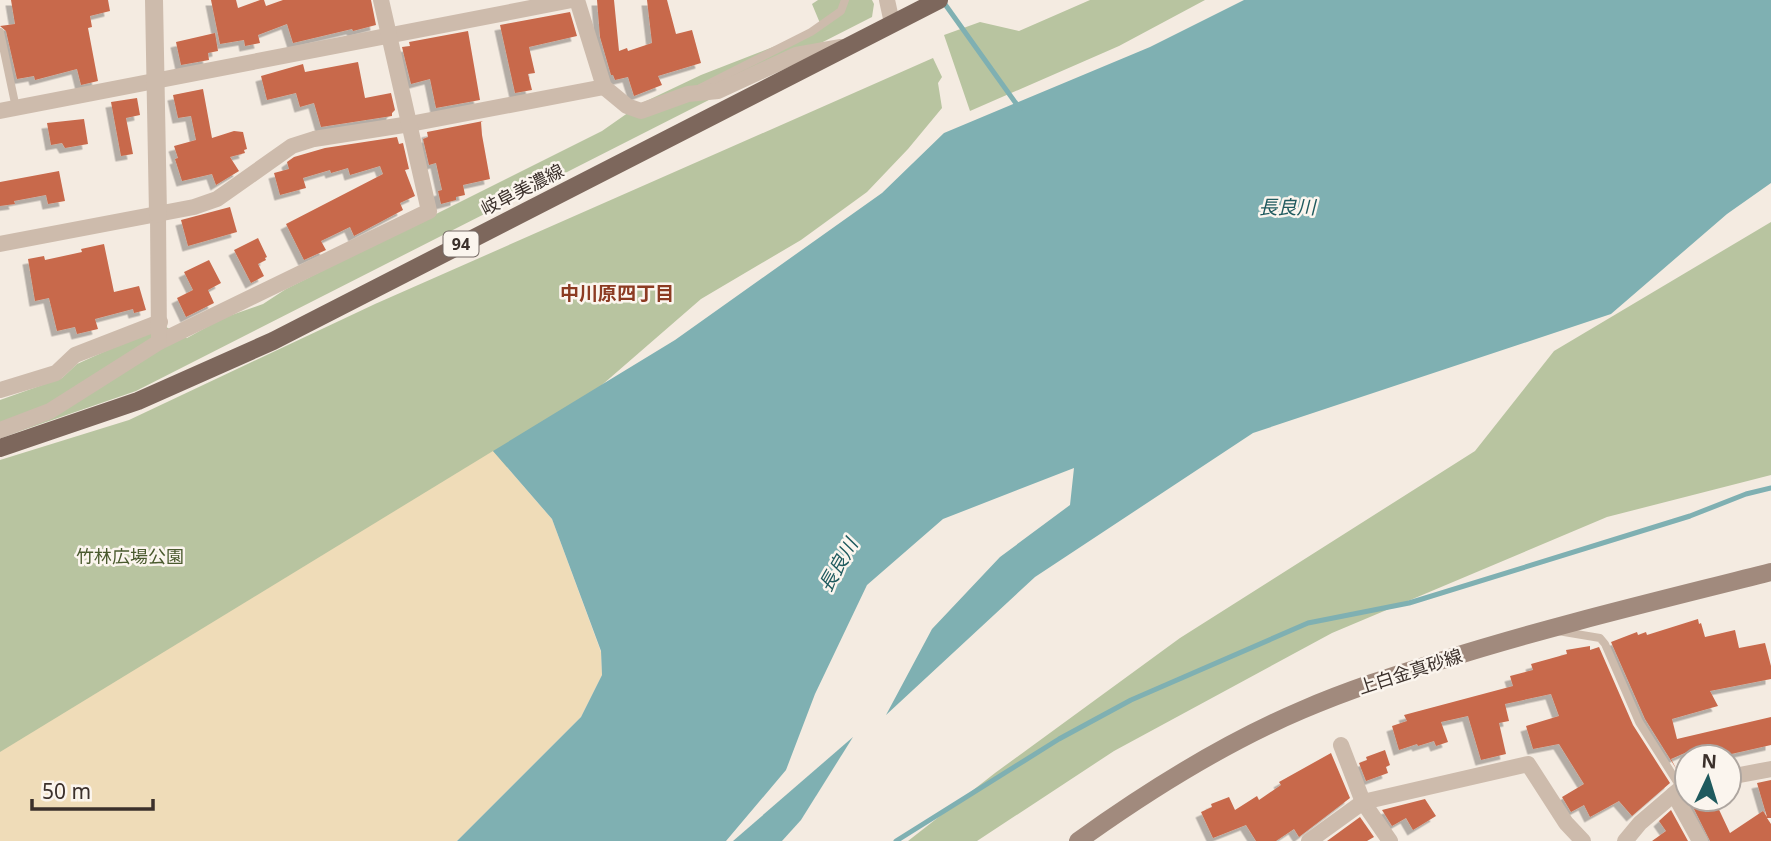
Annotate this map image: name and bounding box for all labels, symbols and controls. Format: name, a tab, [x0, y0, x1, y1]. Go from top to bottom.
street label: 岐阜美濃線	[476, 158, 568, 220]
water label: 長良川	[1258, 194, 1317, 220]
road number: 94	[444, 232, 478, 256]
district label: 中川原四丁目	[560, 280, 674, 306]
water label: 長良川	[812, 532, 865, 596]
park label: 竹林広場公園	[76, 544, 184, 568]
street label: 上白金真砂線	[1355, 643, 1465, 699]
north arrow	[1673, 743, 1743, 813]
text: N	[1701, 748, 1718, 775]
scale bar	[32, 768, 152, 812]
text: 50 m	[42, 777, 91, 805]

